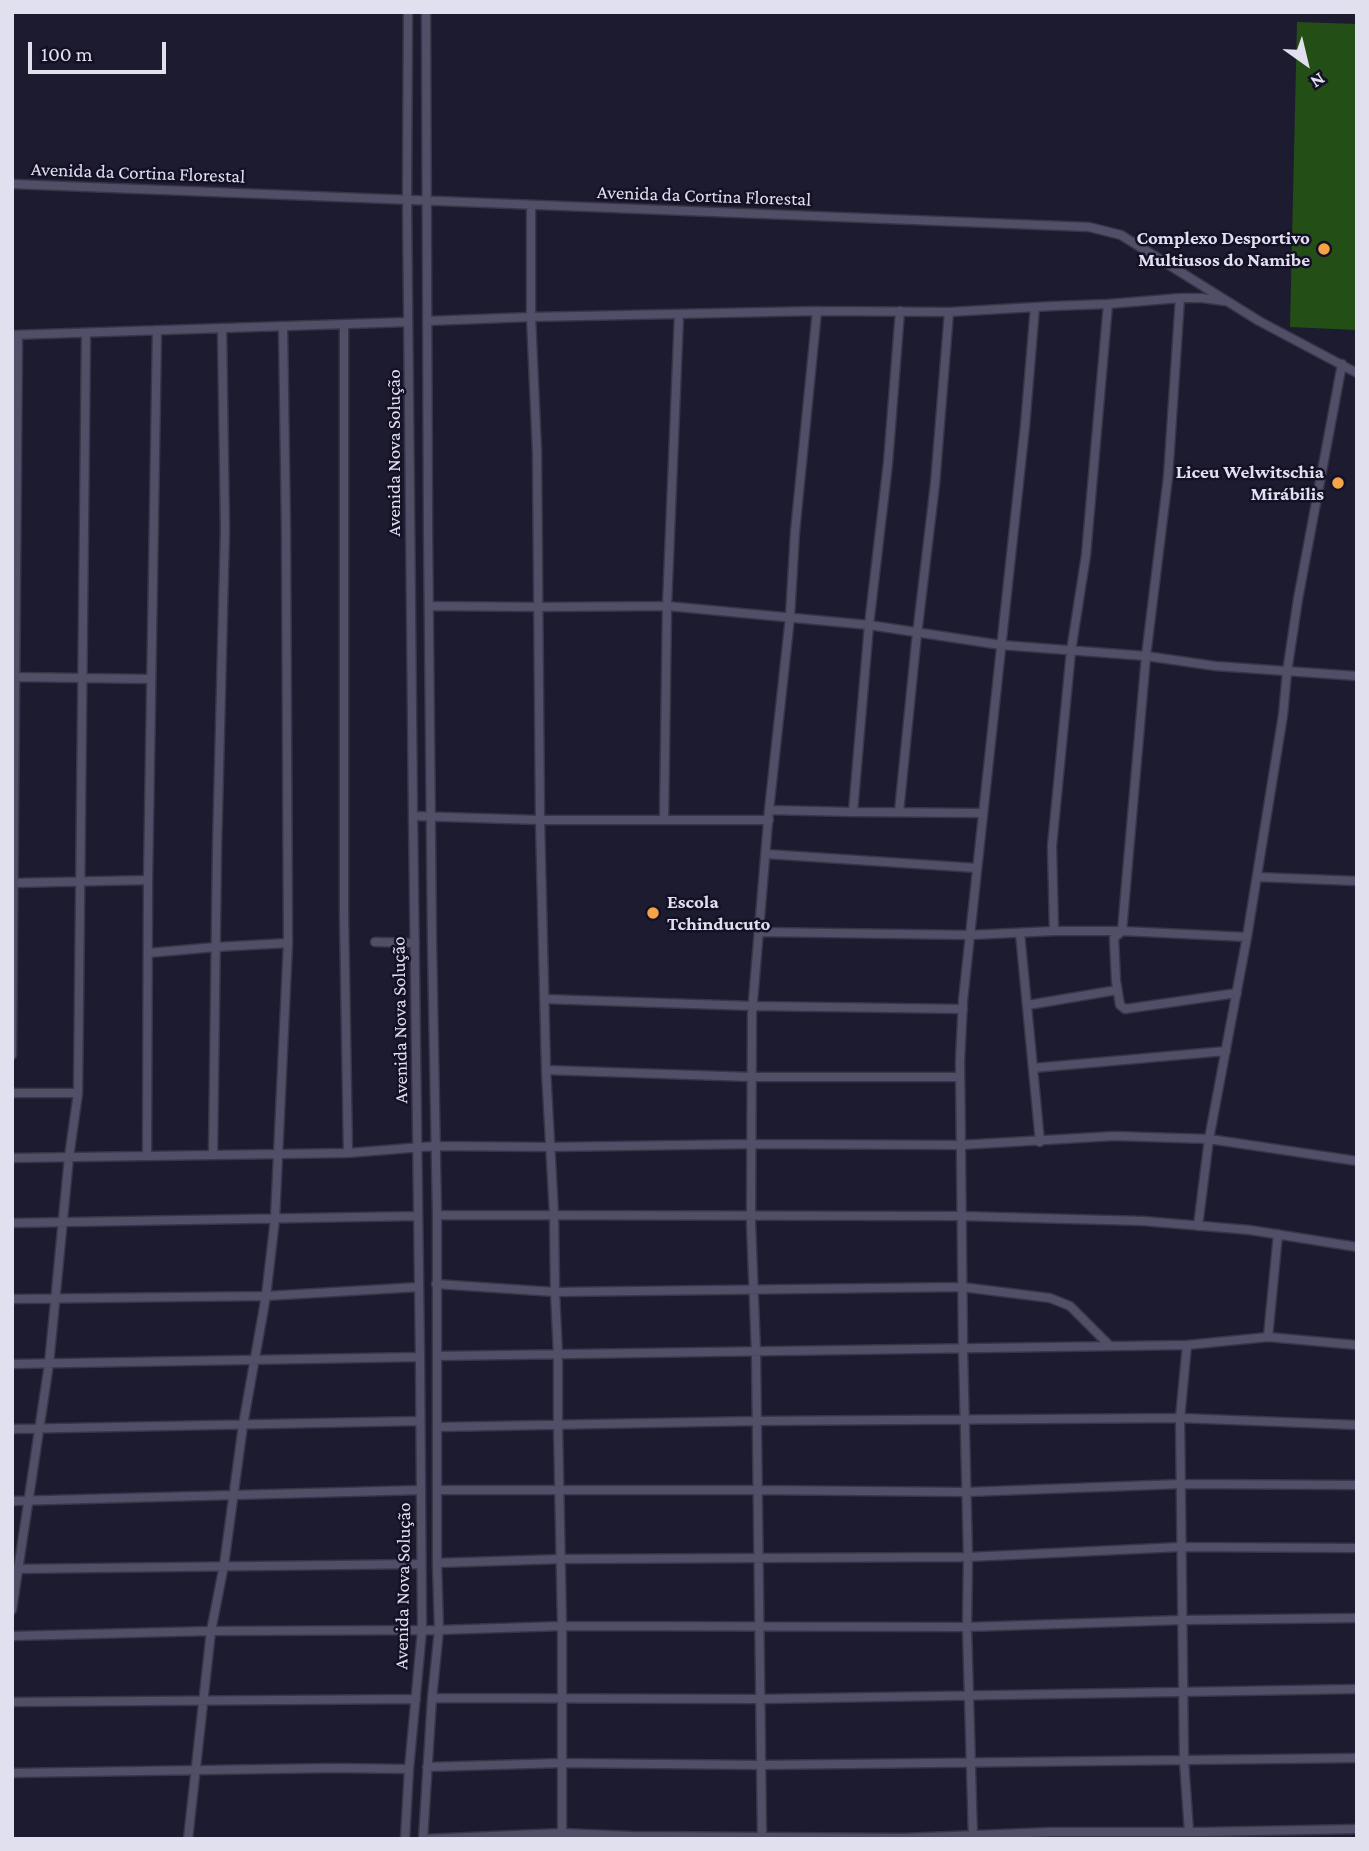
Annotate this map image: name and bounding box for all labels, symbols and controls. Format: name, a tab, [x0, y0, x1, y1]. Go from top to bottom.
scale bar	[32, 28, 170, 72]
north arrow	[1271, 28, 1341, 98]
text: 100 m	[41, 42, 93, 66]
text: N	[1307, 68, 1329, 93]
street label: Avenida da Cortina Florestal	[31, 158, 245, 188]
street label: Avenida da Cortina Florestal	[597, 181, 811, 211]
place label: Complexo Desportivo Multiusos do Namibe	[1136, 227, 1310, 271]
marker: Complexo Desportivo Multiusos do Namibe	[1316, 241, 1332, 257]
street label: Avenida Nova Solução	[383, 369, 405, 537]
place label: Liceu Welwitschia Mirábilis	[1176, 461, 1324, 505]
marker: Liceu Welwitschia Mirábilis	[1330, 475, 1346, 491]
place label: Escola Tchinducuto	[667, 891, 770, 935]
marker: Escola Tchinducuto	[645, 905, 661, 921]
street label: Avenida Nova Solução	[387, 936, 413, 1104]
street label: Avenida Nova Solução	[390, 1502, 416, 1670]

